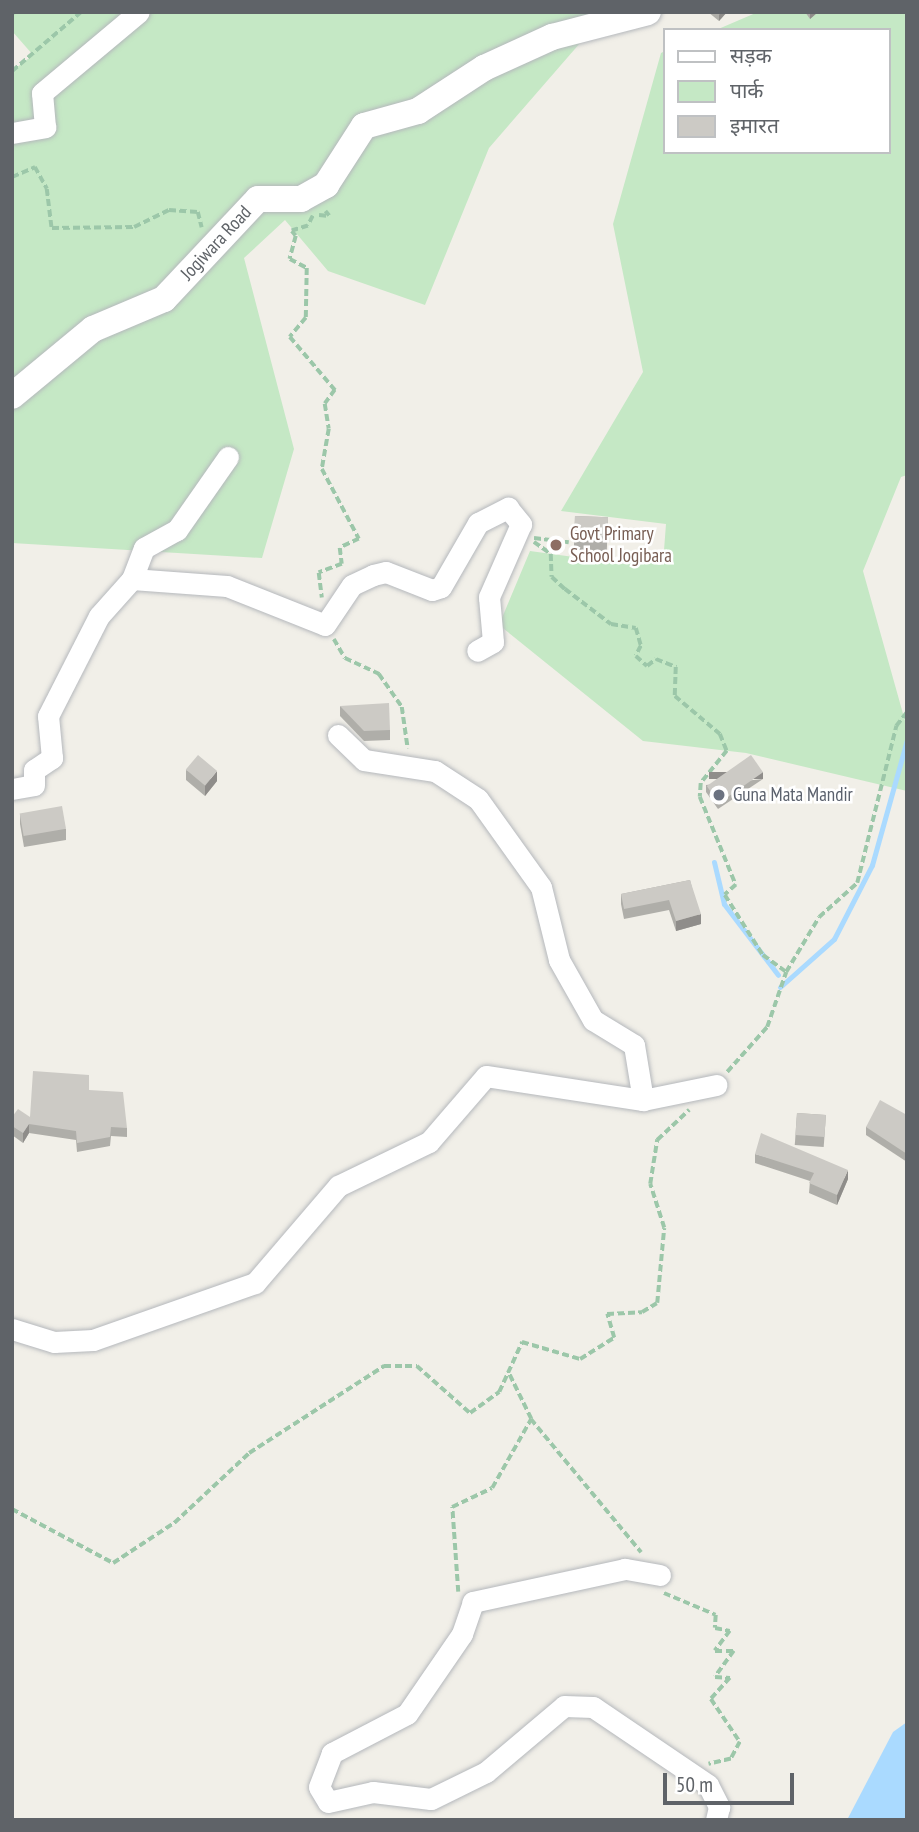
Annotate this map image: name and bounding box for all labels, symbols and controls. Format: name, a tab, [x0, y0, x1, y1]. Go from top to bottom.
legend	[664, 28, 891, 154]
text: सड़क	[730, 42, 772, 69]
text: पार्क	[730, 77, 764, 104]
text: इमारत	[730, 112, 779, 139]
street label: Jogiwara Road	[176, 201, 256, 285]
place label: Govt Primary School Jogibara	[570, 523, 672, 567]
marker: Govt Primary School Jogibara	[548, 537, 564, 553]
place label: Guna Mata Mandir	[733, 784, 853, 806]
marker: Guna Mata Mandir	[711, 787, 727, 803]
scale bar	[667, 1758, 798, 1802]
text: 50 m	[676, 1771, 713, 1798]

